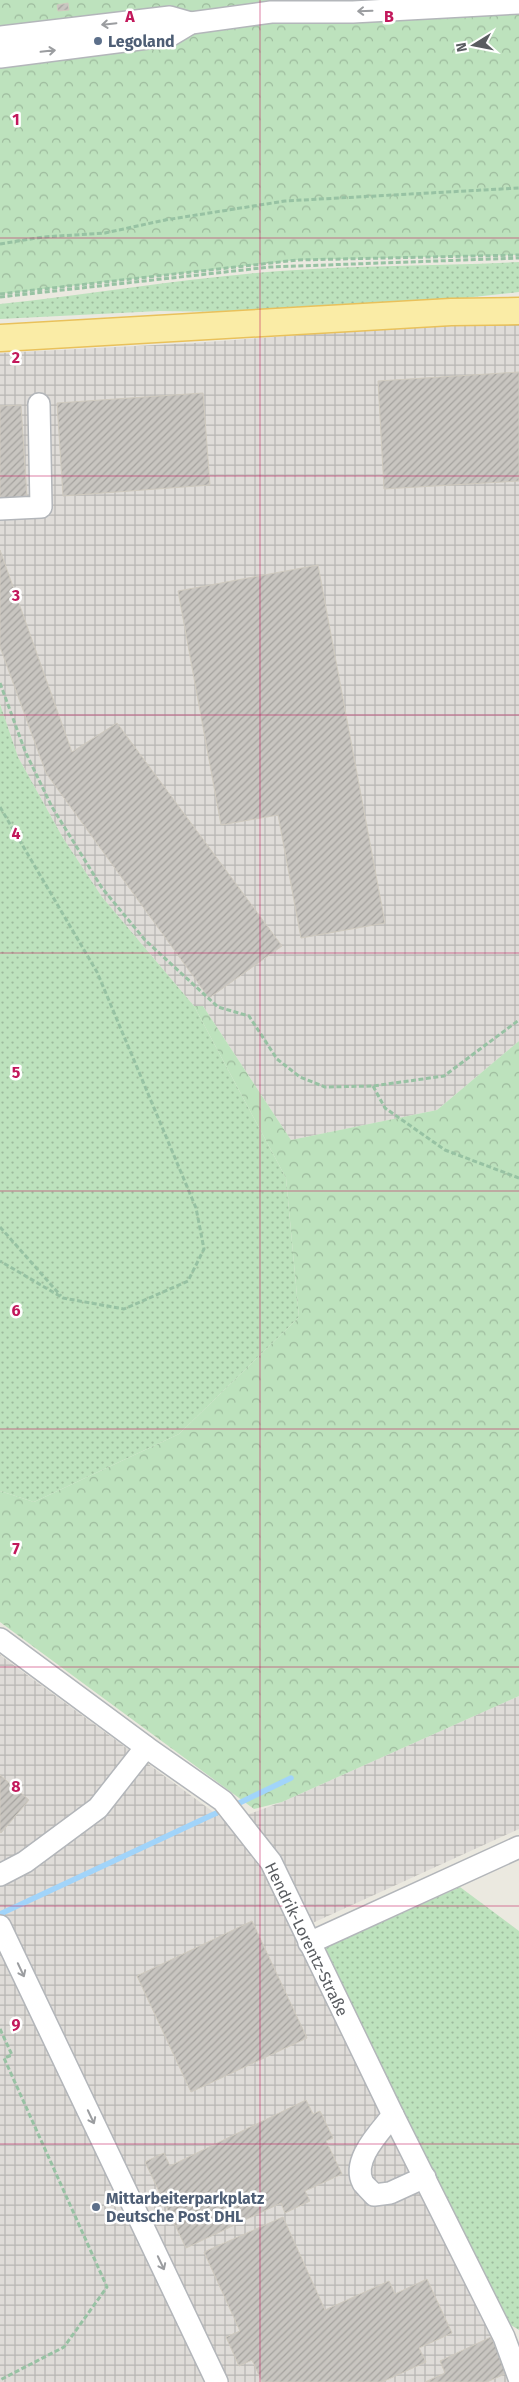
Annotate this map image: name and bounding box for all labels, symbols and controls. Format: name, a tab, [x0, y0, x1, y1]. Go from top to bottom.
text: A	[124, 7, 135, 26]
one-way arrow	[358, 7, 374, 16]
text: B	[384, 7, 394, 26]
one-way arrow	[101, 19, 117, 29]
north arrow	[449, 20, 499, 70]
place label: Legoland	[108, 32, 175, 51]
marker: Legoland	[92, 35, 104, 47]
text: N	[453, 41, 471, 53]
one-way arrow	[40, 46, 56, 56]
text: 1	[12, 110, 20, 129]
text: 2	[12, 348, 20, 367]
text: 3	[11, 586, 20, 605]
text: 4	[11, 824, 21, 843]
text: 5	[12, 1063, 21, 1082]
text: 6	[11, 1301, 21, 1320]
text: 7	[12, 1539, 20, 1558]
text: 8	[11, 1777, 21, 1796]
street label: Hendrik-Lorentz-Straße	[261, 1859, 352, 2019]
one-way arrow	[17, 1962, 26, 1977]
text: 9	[12, 2015, 21, 2034]
one-way arrow	[87, 2109, 96, 2124]
place label: Mittarbeiterparkplatz Deutsche Post DHL	[106, 2189, 265, 2226]
marker: Mittarbeiterparkplatz Deutsche Post DHL	[90, 2201, 102, 2213]
one-way arrow	[156, 2256, 166, 2271]

